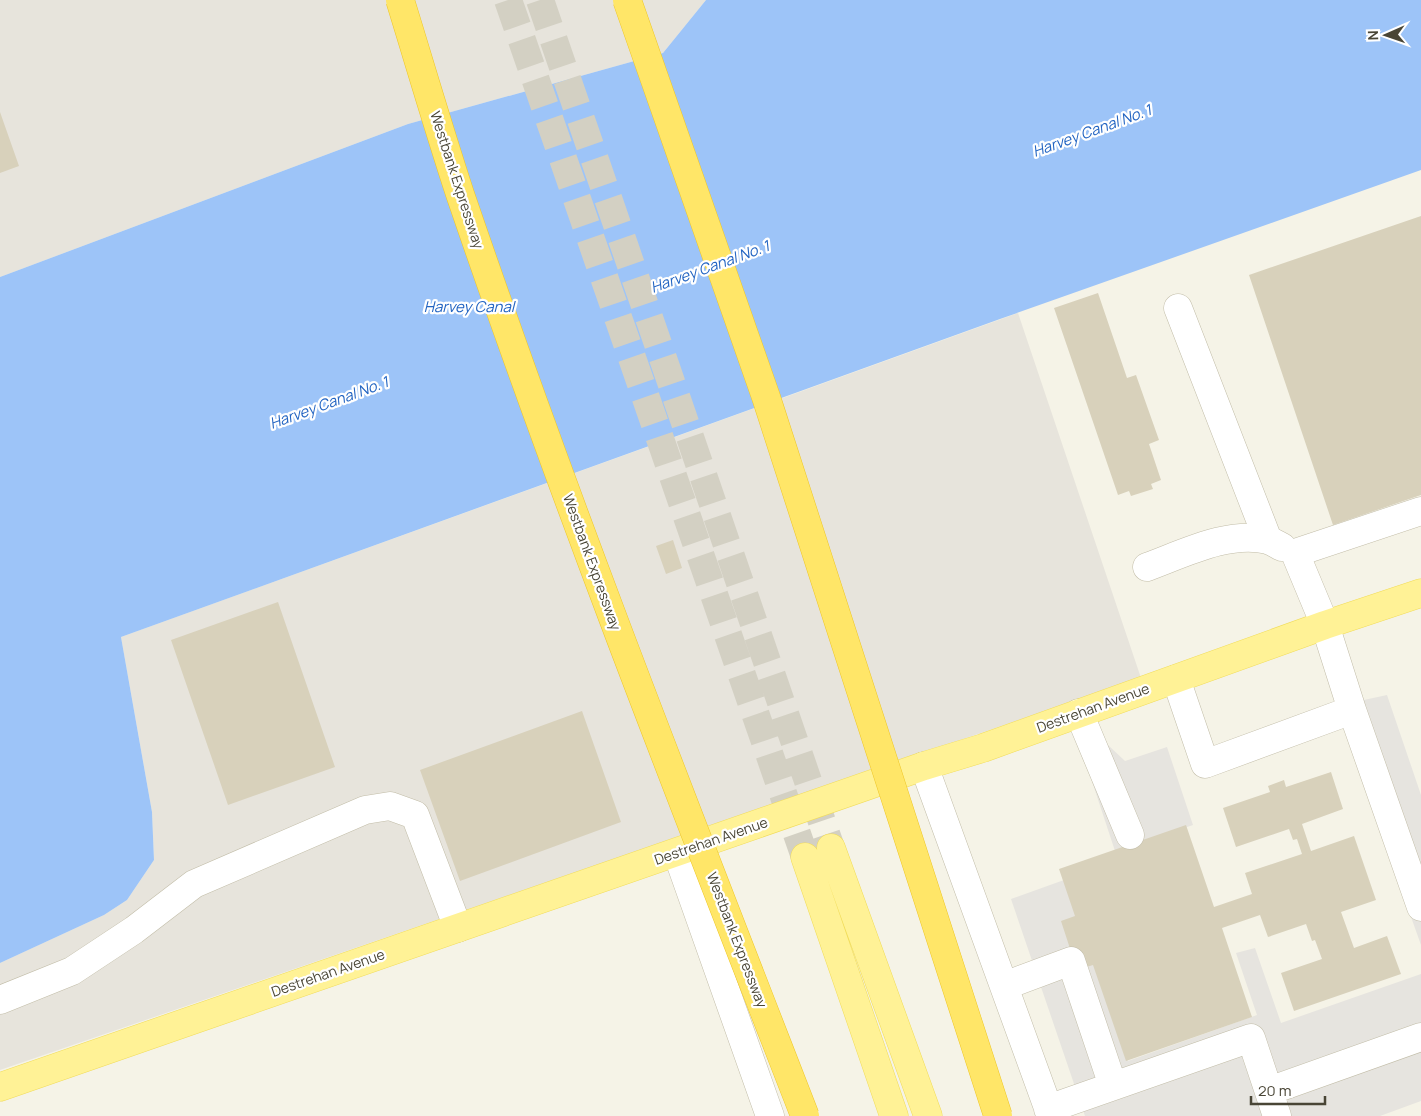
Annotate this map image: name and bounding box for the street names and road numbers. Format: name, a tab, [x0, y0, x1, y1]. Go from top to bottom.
street label: Westbank Expressway	[426, 109, 489, 252]
street label: Westbank Expressway	[559, 491, 626, 633]
street label: Destrehan Avenue	[1034, 678, 1152, 737]
street label: Destrehan Avenue	[652, 812, 770, 869]
street label: Westbank Expressway	[703, 869, 772, 1011]
street label: Destrehan Avenue	[269, 944, 387, 1001]

